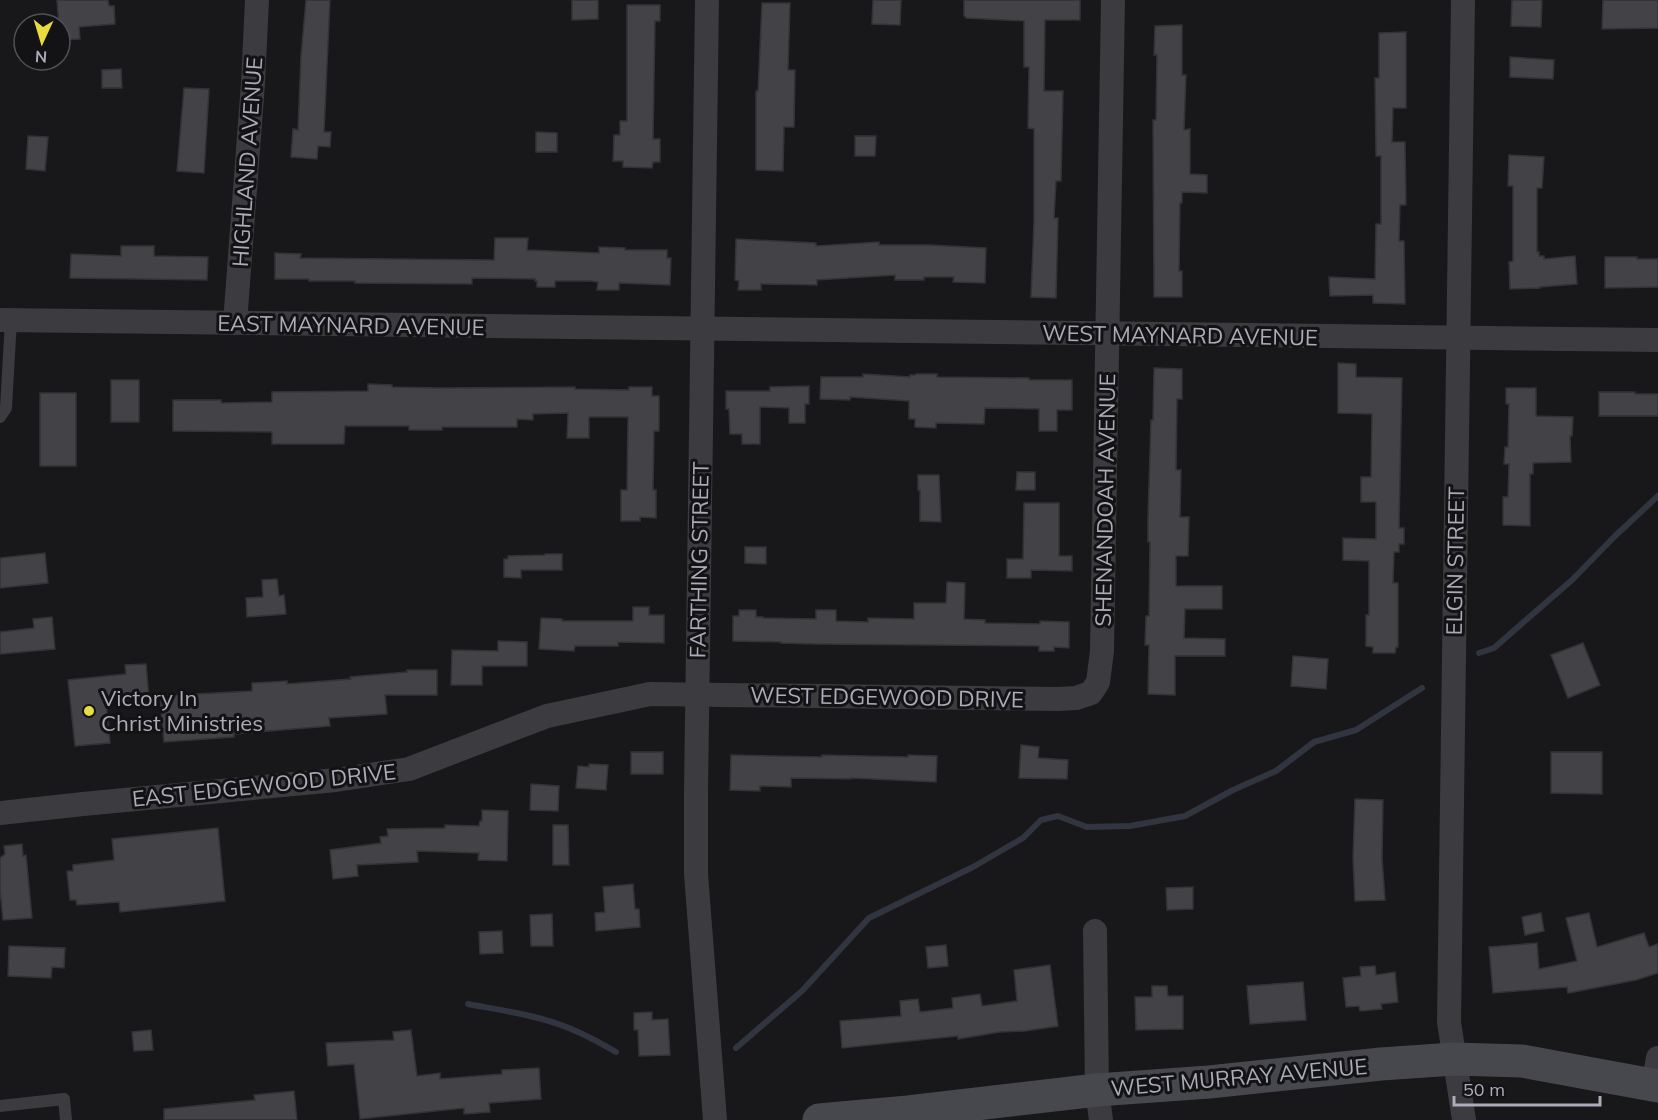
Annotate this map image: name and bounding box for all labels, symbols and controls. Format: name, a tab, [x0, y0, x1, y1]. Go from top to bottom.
north arrow	[12, 12, 72, 72]
text: N	[34, 47, 48, 67]
street label: HIGHLAND AVENUE	[226, 56, 268, 268]
street label: EAST MAYNARD AVENUE	[217, 309, 485, 341]
street label: WEST MAYNARD AVENUE	[1042, 319, 1318, 351]
street label: SHENANDOAH AVENUE	[1089, 373, 1121, 627]
street label: FARTHING STREET	[683, 461, 715, 659]
street label: ELGIN STREET	[1440, 486, 1470, 636]
street label: WEST EDGEWOOD DRIVE	[750, 681, 1024, 713]
place label: Victory In Christ Ministries	[101, 684, 263, 737]
marker: Victory In Christ Ministries	[82, 704, 96, 718]
street label: EAST EDGEWOOD DRIVE	[131, 757, 397, 813]
street label: WEST MURRAY AVENUE	[1110, 1052, 1368, 1102]
scale bar	[1454, 1069, 1600, 1107]
text: 50 m	[1463, 1078, 1505, 1101]

